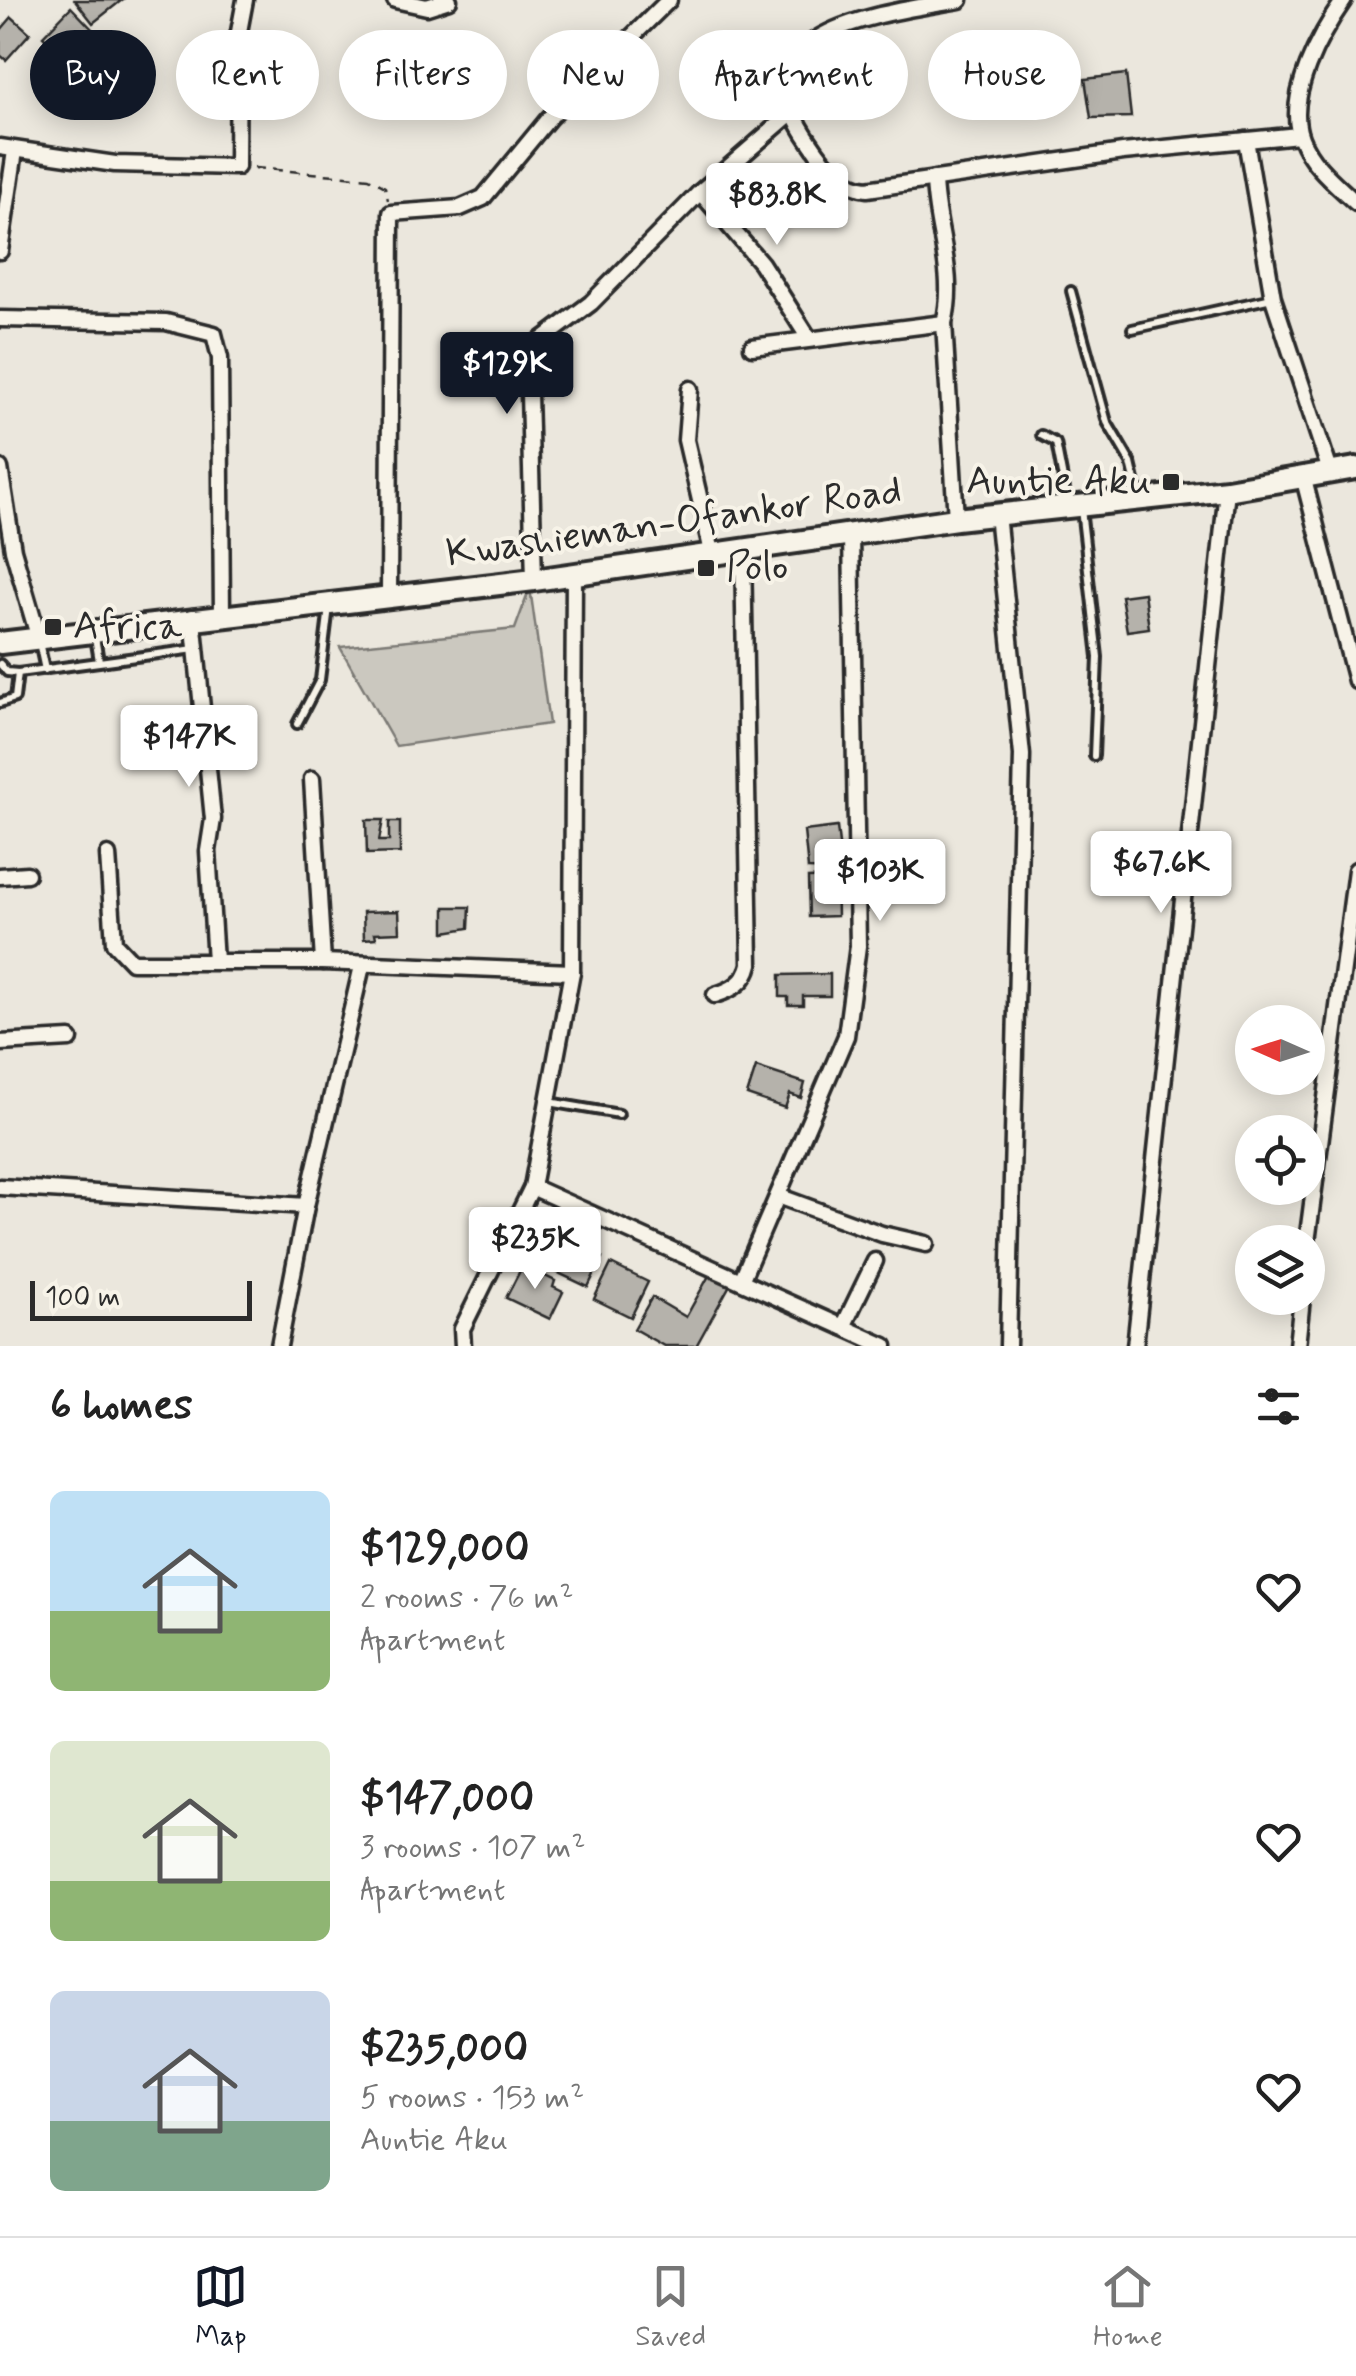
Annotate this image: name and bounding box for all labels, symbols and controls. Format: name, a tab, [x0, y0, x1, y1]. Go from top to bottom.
chip: Buy	[30, 30, 156, 120]
chip: Rent	[176, 30, 319, 120]
chip: Filters	[339, 30, 507, 120]
chip: New	[527, 30, 659, 120]
chip: Apartment	[679, 30, 908, 120]
chip: House	[928, 30, 1081, 120]
pin: $83.8K	[696, 163, 858, 248]
text: $83.8K	[728, 174, 826, 216]
pin: $129K	[437, 332, 577, 417]
text: $129K	[462, 343, 552, 385]
place label: Auntie Aku	[966, 456, 1151, 508]
street label: Kwashieman-Ofankor Road	[443, 465, 905, 581]
marker: Auntie Aku	[1160, 471, 1182, 493]
place label: Polo	[726, 542, 788, 594]
marker: Polo	[695, 557, 717, 579]
place label: Africa	[73, 601, 183, 653]
marker: Africa	[42, 616, 64, 638]
pin: $147K	[119, 705, 259, 790]
text: $147K	[143, 716, 236, 758]
pin: $67.6K	[1080, 831, 1242, 916]
pin: $103K	[810, 839, 950, 924]
text: $67.6K	[1113, 842, 1209, 884]
text: $103K	[836, 850, 924, 892]
north arrow	[1235, 1005, 1325, 1095]
map controls	[1235, 1005, 1325, 1315]
button: locate	[1235, 1115, 1325, 1205]
pin: $235K	[465, 1207, 605, 1292]
text: $235K	[491, 1218, 579, 1260]
button: layers	[1235, 1225, 1325, 1315]
scale bar	[30, 1276, 252, 1320]
text: 100 m	[45, 1280, 120, 1317]
text: 6 homes	[50, 1379, 193, 1434]
icon: filters	[1251, 1379, 1306, 1434]
text: $129,000	[360, 1522, 530, 1577]
icon: home	[130, 1531, 250, 1651]
icon: heart	[1251, 1564, 1306, 1619]
text: 2 rooms · 76 m²	[360, 1577, 573, 1619]
text: Apartment	[360, 1619, 505, 1661]
text: $147,000	[360, 1772, 534, 1827]
icon: home	[130, 1781, 250, 1901]
icon: heart	[1251, 1814, 1306, 1869]
text: 3 rooms · 107 m²	[360, 1827, 585, 1869]
text: Apartment	[360, 1869, 505, 1911]
text: $235,000	[360, 2022, 528, 2077]
icon: home	[130, 2031, 250, 2151]
icon: heart	[1251, 2064, 1306, 2119]
text: 5 rooms · 153 m²	[360, 2077, 584, 2119]
text: Auntie Aku	[360, 2119, 508, 2161]
tab: Map	[193, 2259, 248, 2356]
tab: Saved	[635, 2259, 706, 2356]
tab: Home	[1093, 2259, 1163, 2356]

